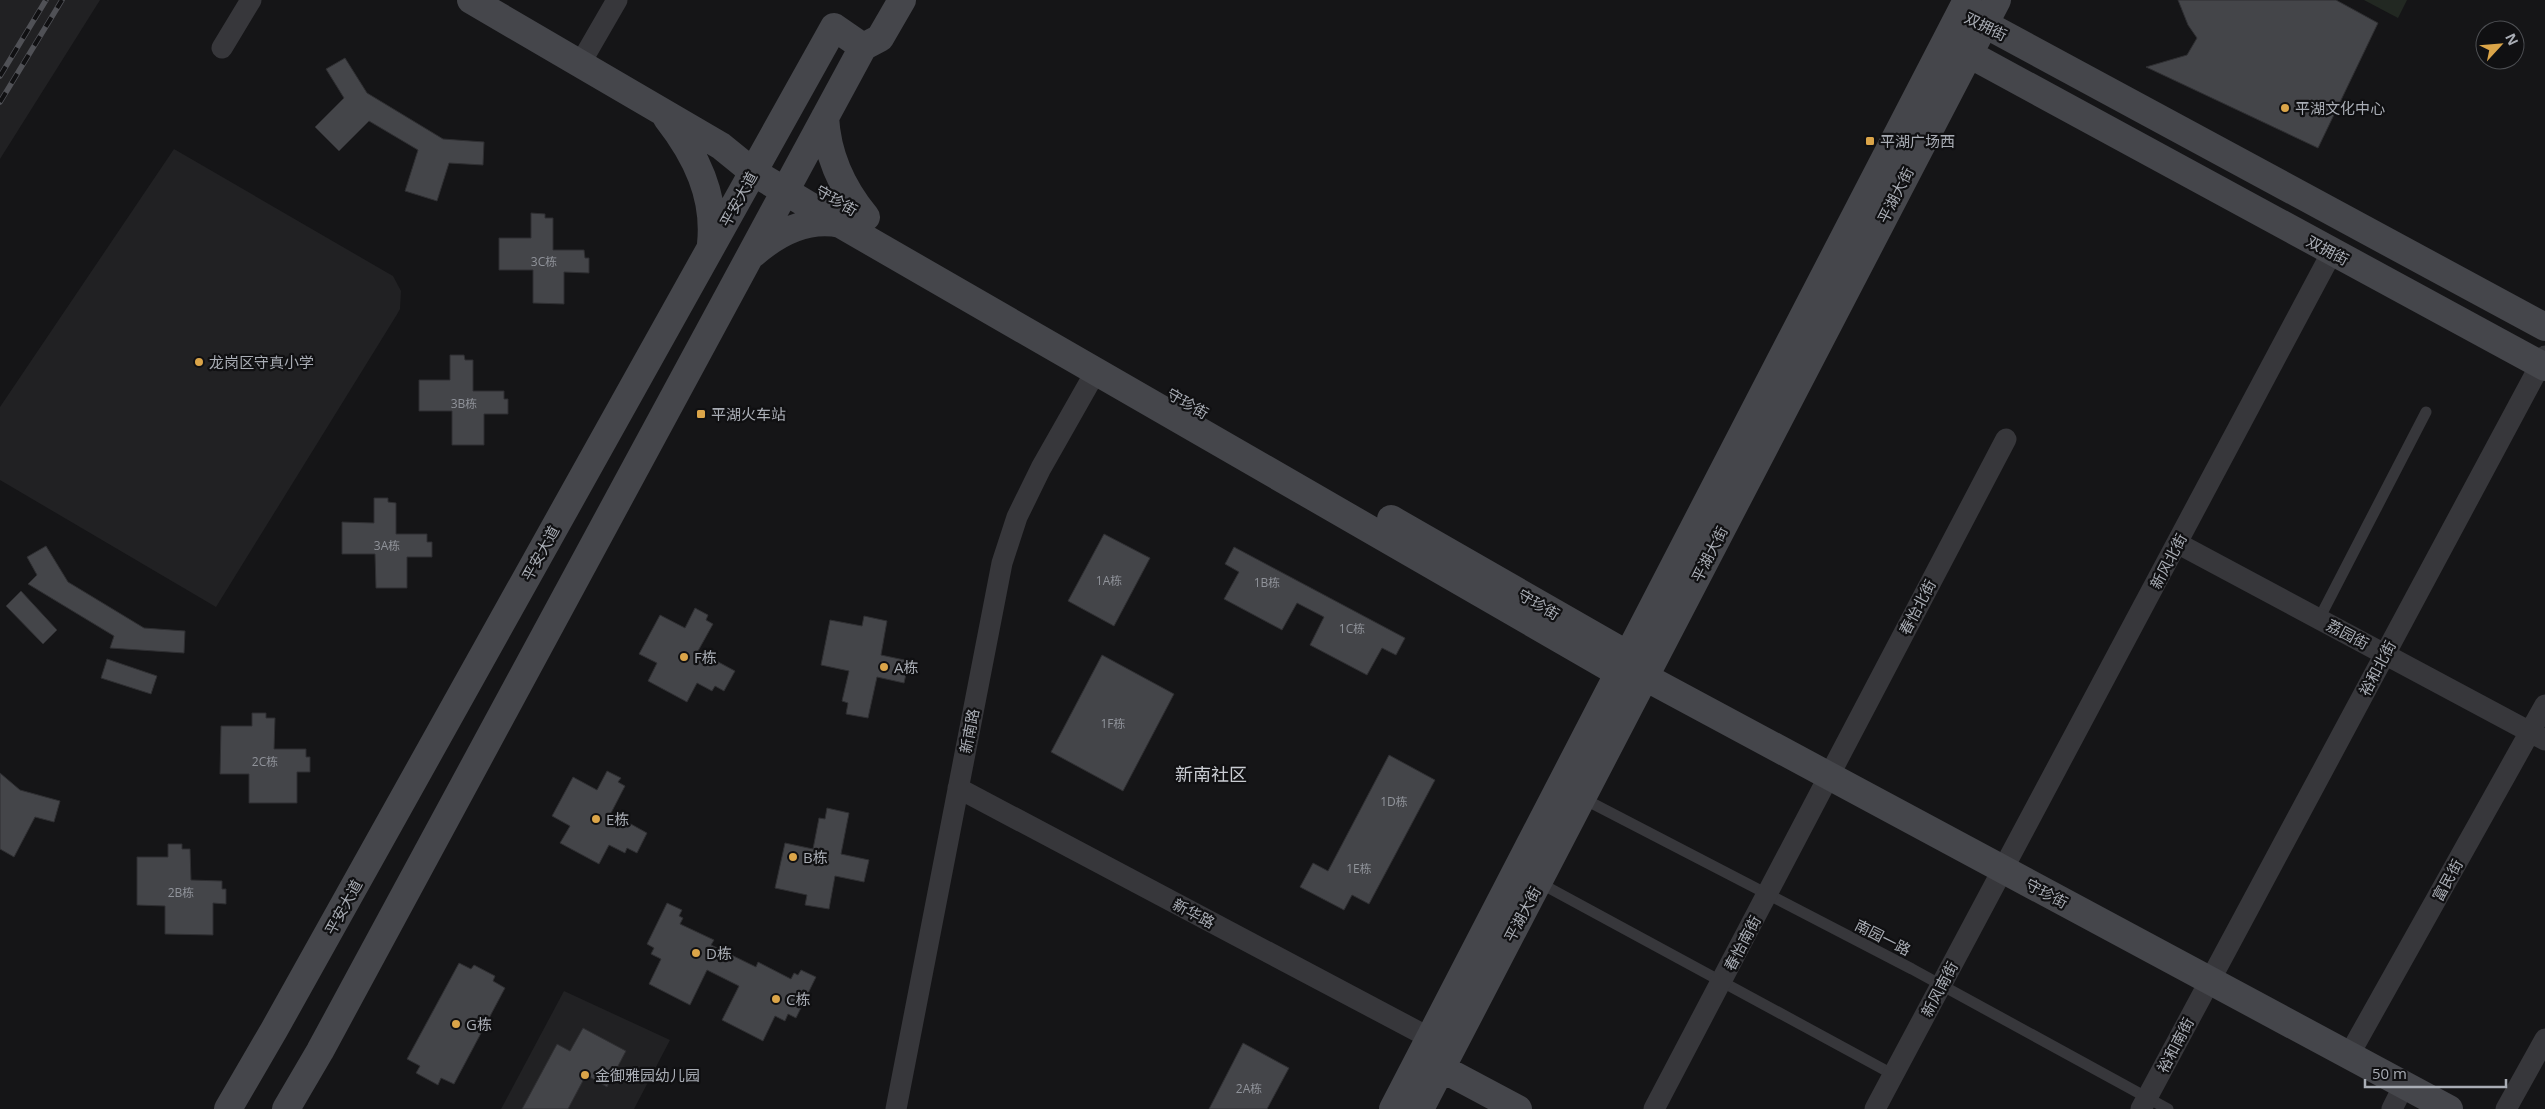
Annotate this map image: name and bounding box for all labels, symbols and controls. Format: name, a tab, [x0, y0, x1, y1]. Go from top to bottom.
street label: 双拥街	[1961, 7, 2011, 45]
north arrow	[2475, 20, 2525, 70]
text: N	[2501, 30, 2523, 48]
place label: 平湖文化中心	[2295, 98, 2385, 118]
marker: 平湖文化中心	[2279, 102, 2291, 114]
place label: 平湖广场西	[1880, 131, 1955, 151]
marker: 平湖广场西	[1864, 135, 1876, 147]
street label: 平湖大街	[1872, 164, 1918, 226]
street label: 平安大道	[715, 168, 761, 230]
street label: 守珍街	[813, 180, 861, 220]
street label: 双拥街	[2303, 231, 2353, 269]
house number: 3C栋	[531, 253, 557, 270]
place label: 龙岗区守真小学	[209, 352, 314, 372]
marker: 龙岗区守真小学	[193, 356, 205, 368]
street label: 守珍街	[1164, 383, 1212, 423]
house number: 3B栋	[451, 395, 477, 412]
place label: 平湖火车站	[711, 404, 786, 424]
marker: 平湖火车站	[695, 408, 707, 420]
street label: 平安大道	[517, 522, 563, 584]
street label: 平湖大街	[1686, 523, 1732, 585]
street label: 新风北街	[2145, 530, 2191, 592]
house number: 3A栋	[374, 537, 400, 554]
house number: 1A栋	[1096, 572, 1122, 589]
house number: 1B栋	[1254, 574, 1280, 591]
street label: 春怡北街	[1894, 576, 1940, 638]
street label: 守珍街	[1515, 584, 1563, 624]
street label: 荔园街	[2323, 615, 2373, 653]
house number: 1C栋	[1339, 620, 1365, 637]
street label: 裕和北街	[2354, 637, 2400, 699]
place label: F栋	[694, 647, 717, 667]
marker: F栋	[678, 651, 690, 663]
place label: A栋	[894, 657, 919, 677]
marker: A栋	[878, 661, 890, 673]
street label: 新南路	[955, 707, 983, 755]
house number: 1F栋	[1100, 715, 1126, 732]
house number: 2C栋	[252, 753, 278, 770]
district label: 新南社区	[1175, 762, 1247, 786]
house number: 1D栋	[1380, 793, 1408, 810]
place label: E栋	[606, 809, 629, 829]
marker: E栋	[590, 813, 602, 825]
place label: B栋	[803, 847, 828, 867]
marker: B栋	[787, 851, 799, 863]
street label: 富民街	[2427, 855, 2467, 905]
house number: 1E栋	[1346, 860, 1372, 877]
street label: 守珍街	[2022, 874, 2072, 912]
street label: 平安大道	[320, 876, 366, 938]
street label: 平湖大街	[1499, 883, 1545, 945]
house number: 2B栋	[168, 884, 194, 901]
street label: 新华路	[1169, 894, 1219, 932]
street label: 春怡南街	[1719, 912, 1765, 974]
street label: 南园一路	[1852, 914, 1914, 960]
place label: D栋	[706, 943, 732, 963]
marker: D栋	[690, 947, 702, 959]
street label: 新风南街	[1916, 958, 1962, 1020]
place label: C栋	[786, 989, 810, 1009]
marker: C栋	[770, 993, 782, 1005]
place label: G栋	[466, 1014, 492, 1034]
street label: 裕和南街	[2152, 1014, 2198, 1076]
marker: G栋	[450, 1018, 462, 1030]
scale bar	[2365, 1056, 2506, 1088]
text: 50 m	[2372, 1063, 2407, 1083]
place label: 金御雅园幼儿园	[595, 1065, 700, 1085]
marker: 金御雅园幼儿园	[579, 1069, 591, 1081]
house number: 2A栋	[1236, 1080, 1262, 1097]

